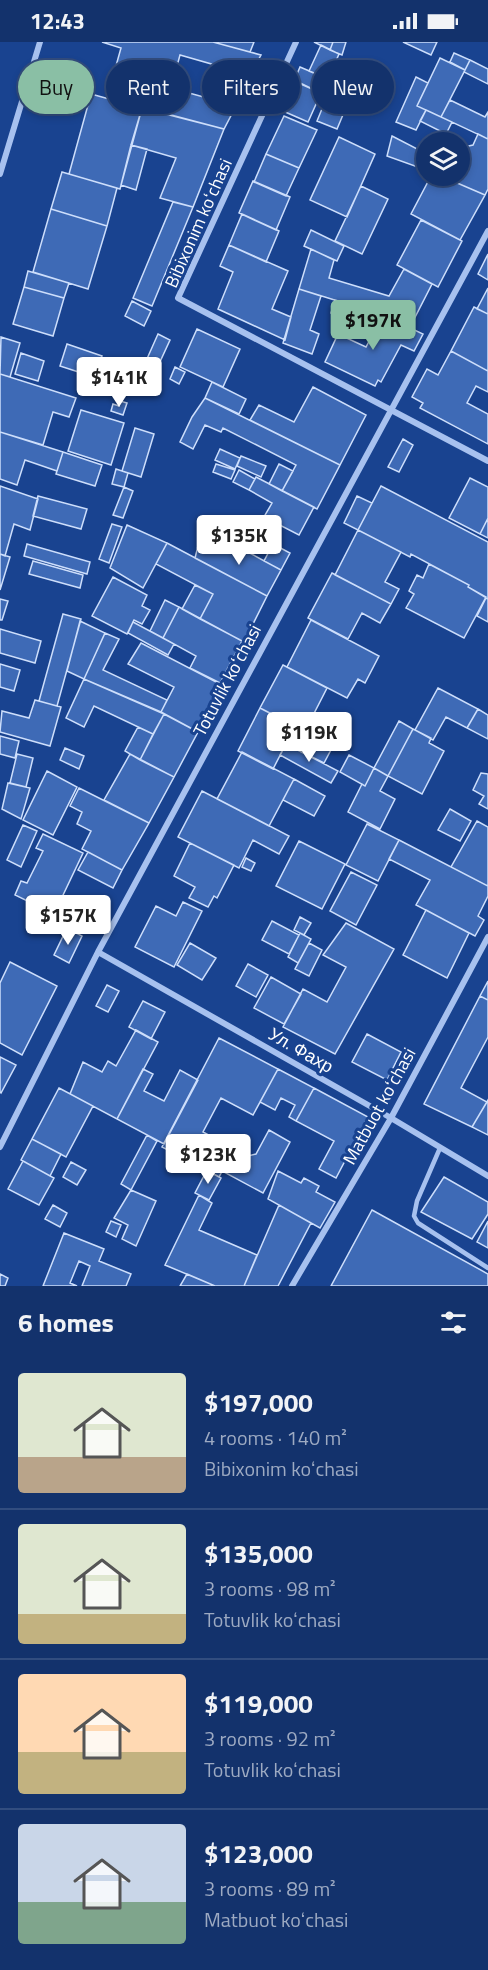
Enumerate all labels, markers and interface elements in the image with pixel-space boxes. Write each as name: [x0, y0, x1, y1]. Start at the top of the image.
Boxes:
text: 12:43: [30, 4, 85, 38]
chip: Buy: [18, 60, 94, 114]
chip: Rent: [106, 60, 190, 114]
chip: Filters: [202, 60, 300, 114]
chip: New: [312, 60, 394, 114]
map controls: [416, 132, 470, 186]
button: layers: [416, 132, 470, 186]
street label: Bibixonim koʻchasi: [157, 154, 239, 292]
pin: $197K: [331, 300, 415, 351]
text: $197K: [345, 304, 401, 335]
pin: $141K: [77, 357, 161, 408]
text: $141K: [91, 361, 147, 392]
pin: $135K: [197, 515, 281, 566]
text: $135K: [211, 519, 267, 550]
street label: Totuvlik koʻchasi: [186, 619, 268, 741]
pin: $119K: [267, 712, 351, 763]
text: $119K: [281, 716, 337, 747]
pin: $157K: [26, 895, 110, 946]
text: $157K: [40, 899, 96, 930]
street label: Ул. Фахр: [263, 1020, 339, 1080]
street label: Matbuot koʻchasi: [336, 1043, 422, 1169]
pin: $123K: [166, 1134, 250, 1185]
text: $123K: [180, 1138, 236, 1169]
text: 6 homes: [18, 1303, 114, 1342]
icon: filters: [437, 1306, 470, 1339]
text: $197,000: [204, 1383, 313, 1422]
icon: home: [66, 1397, 138, 1469]
text: 4 rooms · 140 m²: [204, 1422, 347, 1453]
text: Bibixonim koʻchasi: [204, 1453, 359, 1484]
text: $135,000: [204, 1534, 313, 1573]
icon: home: [66, 1548, 138, 1620]
text: 3 rooms · 98 m²: [204, 1573, 336, 1604]
text: Totuvlik koʻchasi: [204, 1604, 341, 1635]
text: $119,000: [204, 1684, 313, 1723]
icon: home: [66, 1698, 138, 1770]
text: 3 rooms · 92 m²: [204, 1723, 336, 1754]
text: Totuvlik koʻchasi: [204, 1754, 341, 1785]
text: $123,000: [204, 1834, 313, 1873]
icon: home: [66, 1848, 138, 1920]
text: 3 rooms · 89 m²: [204, 1873, 336, 1904]
text: Matbuot koʻchasi: [204, 1904, 348, 1935]

